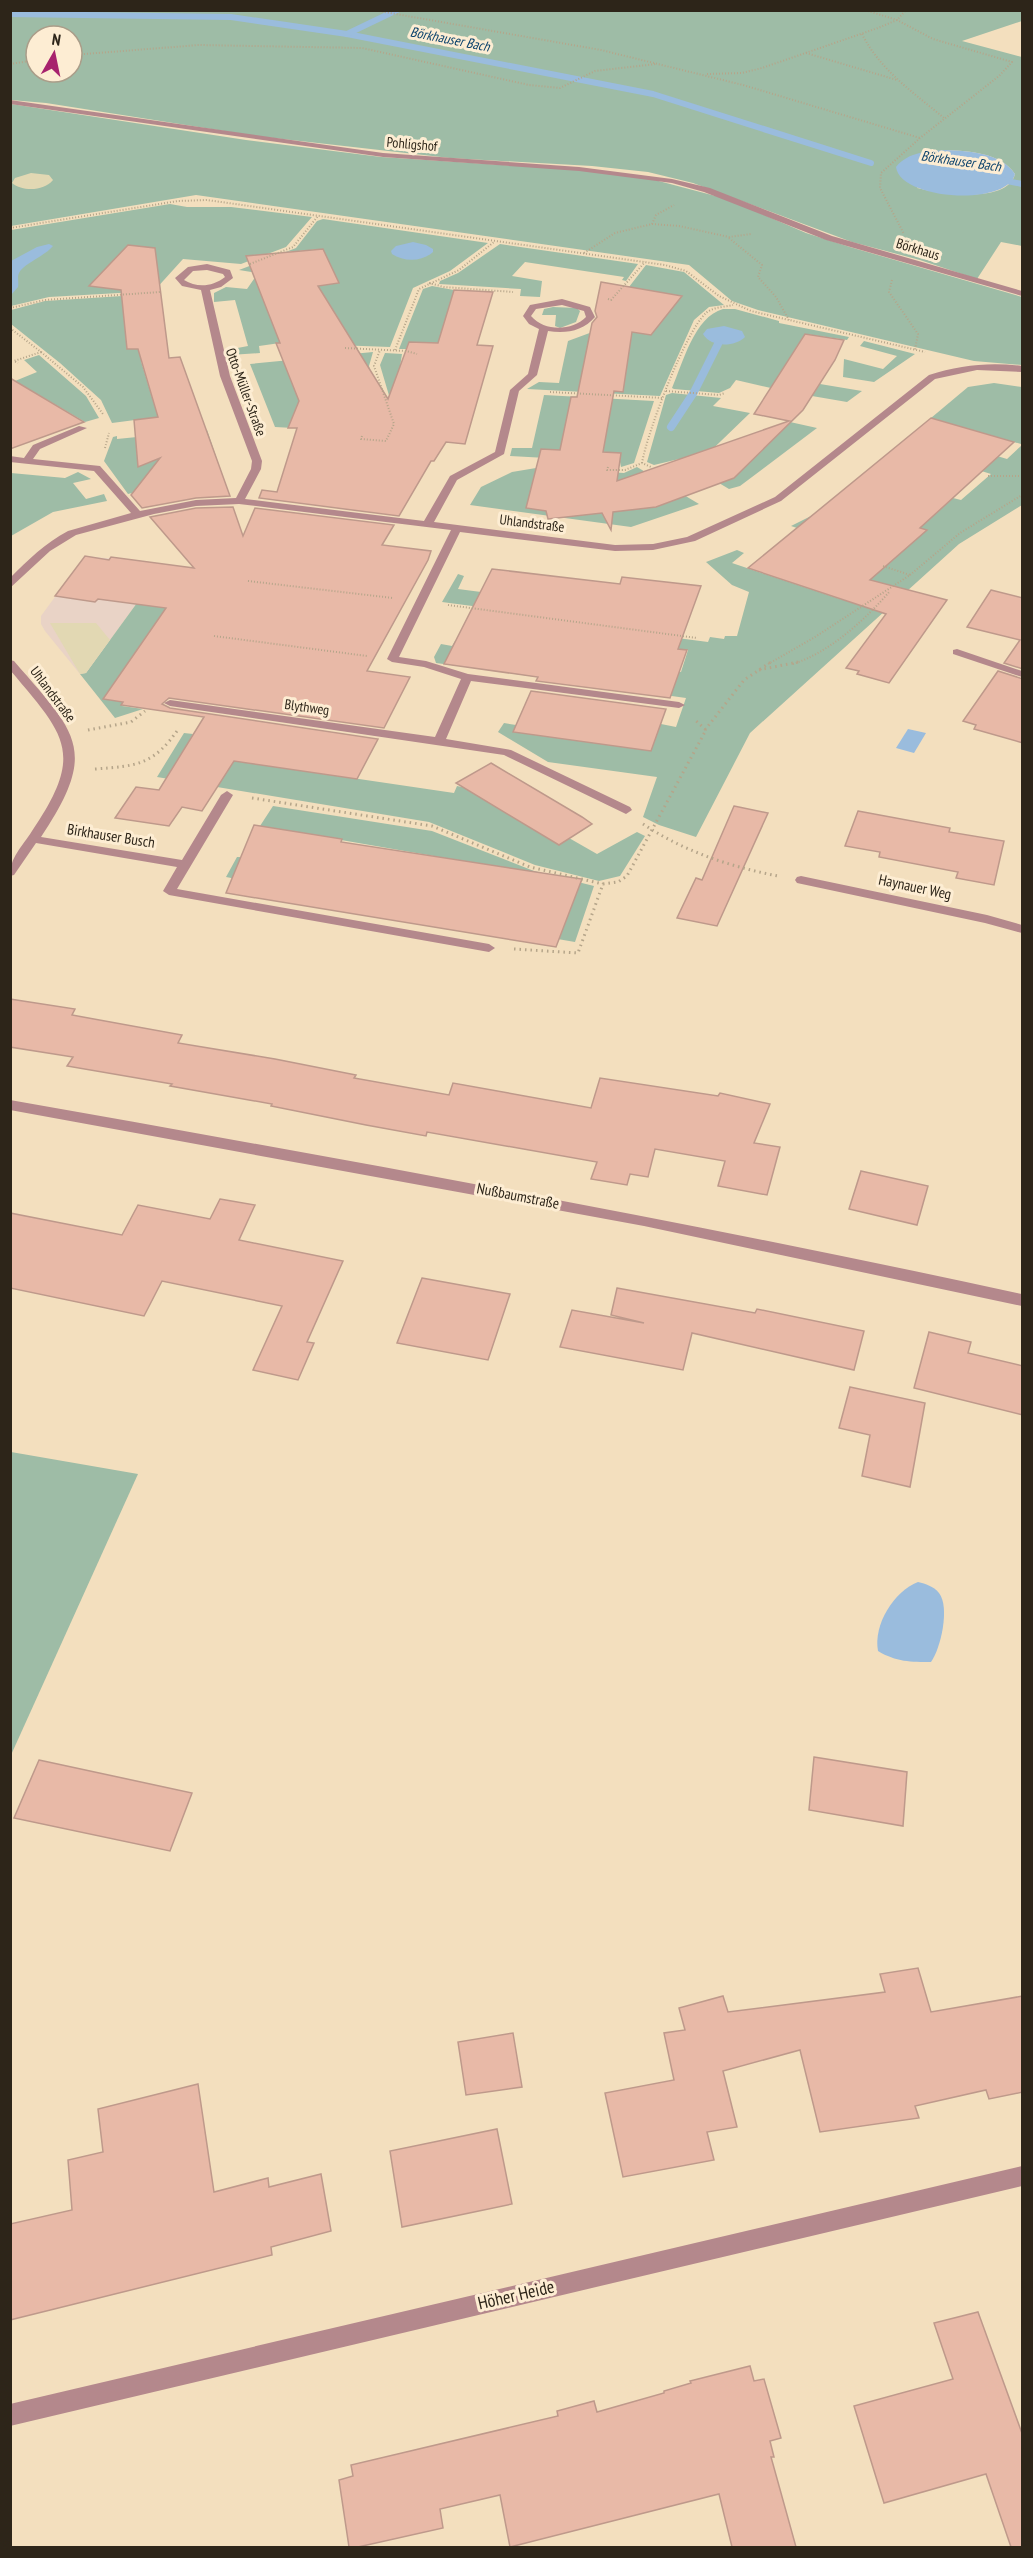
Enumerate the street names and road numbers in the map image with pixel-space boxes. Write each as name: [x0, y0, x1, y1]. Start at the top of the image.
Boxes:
street label: Pohligshof: [386, 133, 439, 155]
street label: Börkhaus: [894, 234, 942, 264]
street label: Otto-Müller-Straße: [222, 345, 270, 439]
street label: Uhlandstraße: [499, 510, 566, 536]
street label: Uhlandstraße: [26, 663, 80, 726]
street label: Blythweg: [283, 695, 331, 719]
street label: Birkhauser Busch: [66, 819, 156, 852]
street label: Haynauer Weg: [877, 870, 953, 904]
street label: Nußbaumstraße: [475, 1178, 561, 1213]
street label: Höher Heide: [475, 2275, 556, 2314]

